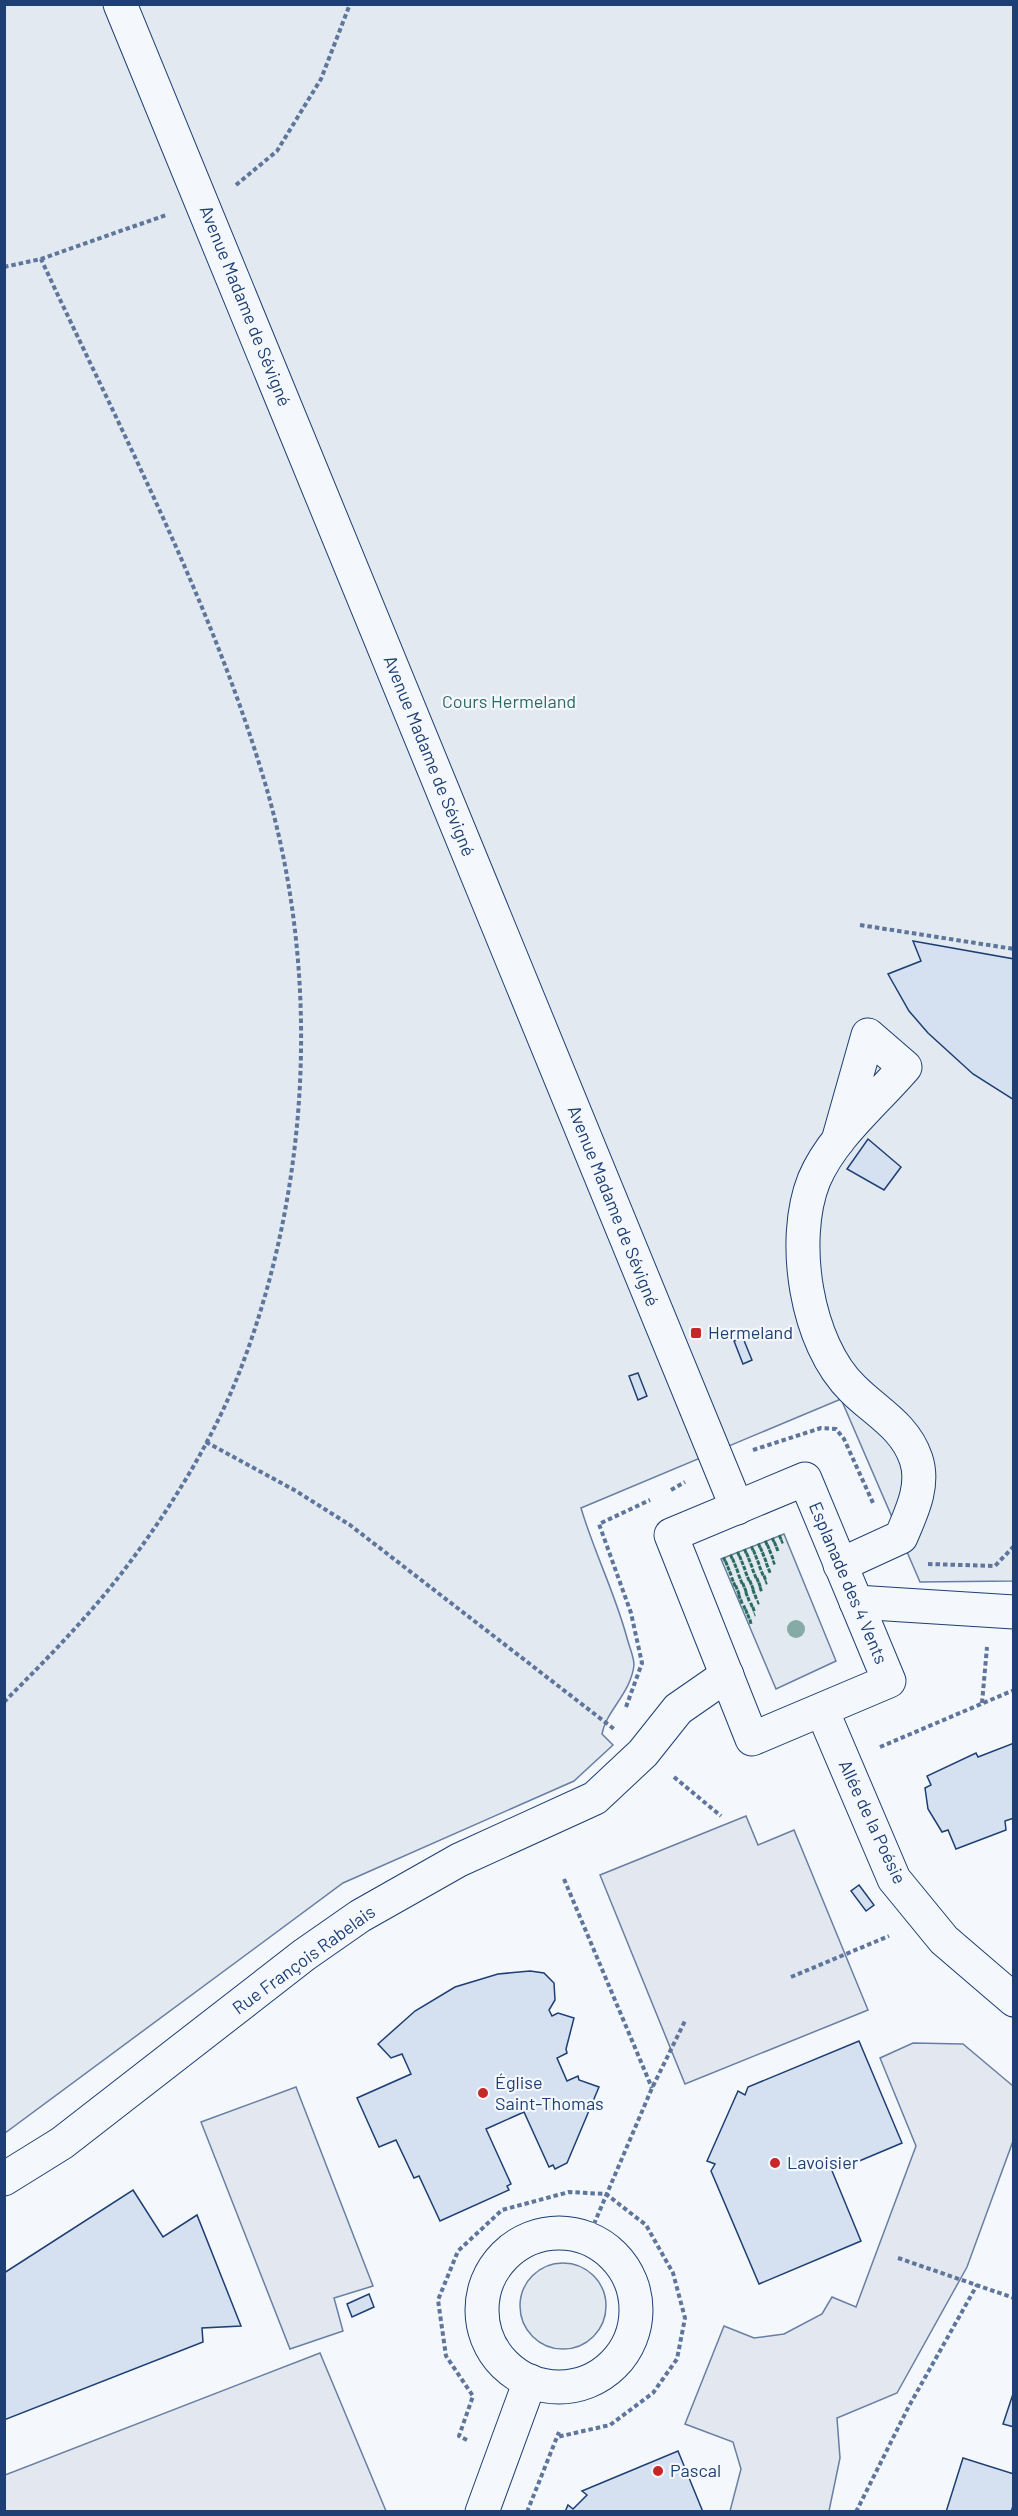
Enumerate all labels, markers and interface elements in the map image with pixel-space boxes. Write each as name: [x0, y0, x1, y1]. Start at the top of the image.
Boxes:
street label: Avenue Madame de Sévigné: [196, 202, 296, 409]
street label: Avenue Madame de Sévigné: [380, 652, 480, 859]
park label: Cours Hermeland: [442, 690, 576, 712]
street label: Avenue Madame de Sévigné: [564, 1102, 664, 1309]
place label: Hermeland: [708, 1321, 793, 1343]
marker: Hermeland: [689, 1326, 703, 1340]
street label: Esplanade des 4 Vents: [805, 1498, 893, 1667]
street label: Allée de la Poésie: [835, 1756, 911, 1887]
street label: Rue François Rabelais: [228, 1900, 379, 2018]
place label: Église Saint-Thomas: [495, 2071, 604, 2114]
marker: Église Saint-Thomas: [476, 2086, 490, 2100]
place label: Lavoisier: [787, 2151, 859, 2173]
marker: Lavoisier: [768, 2156, 782, 2170]
place label: Pascal: [670, 2459, 721, 2481]
marker: Pascal: [651, 2464, 665, 2478]

